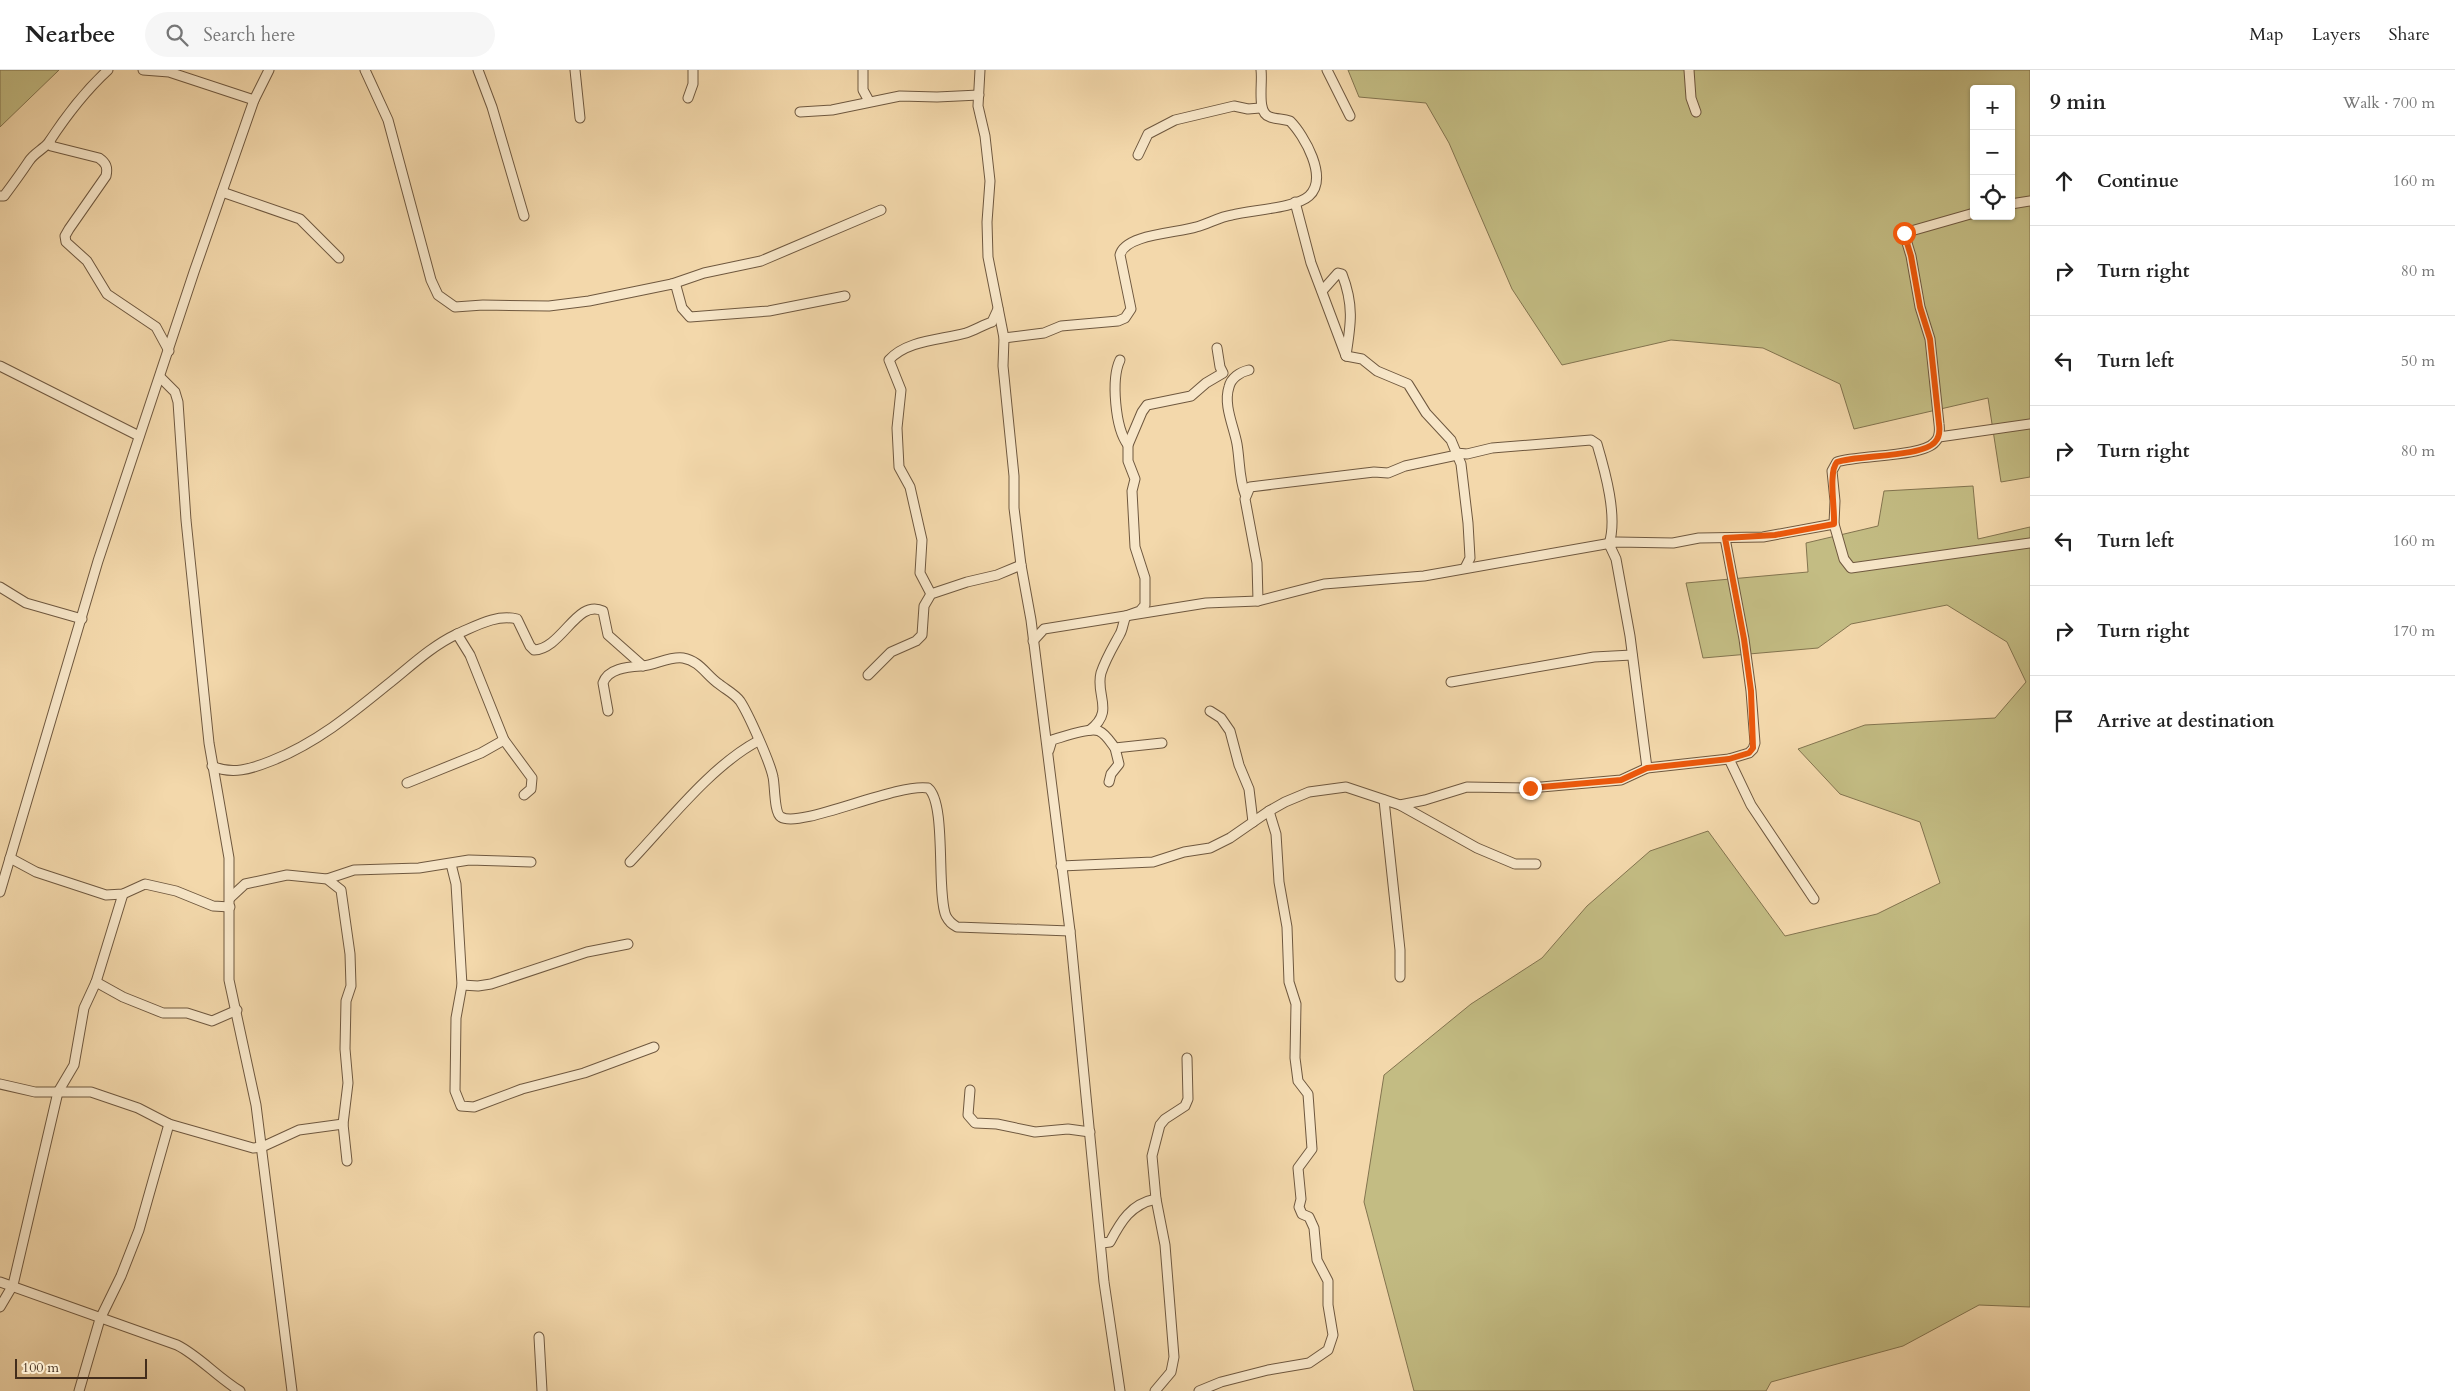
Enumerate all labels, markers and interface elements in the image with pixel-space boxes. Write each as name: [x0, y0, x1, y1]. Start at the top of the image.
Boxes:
search box: [145, 12, 495, 57]
text: Nearbee: [25, 18, 115, 51]
icon: search: [163, 21, 191, 49]
text: Search here: [203, 22, 295, 48]
text: Map: [2249, 22, 2284, 47]
text: Layers: [2312, 22, 2361, 47]
text: Share: [2389, 22, 2430, 47]
map controls: [1970, 85, 2015, 220]
button: +: [1970, 85, 2015, 130]
text: 9 min: [2050, 88, 2106, 117]
text: Walk · 700 m: [2343, 92, 2435, 114]
button: −: [1970, 130, 2015, 175]
icon: ahead: [2050, 167, 2078, 195]
text: Continue: [2097, 168, 2179, 194]
text: 160 m: [2393, 170, 2435, 192]
button: locate: [1970, 175, 2015, 220]
route start: [1893, 222, 1916, 245]
icon: right: [2050, 257, 2078, 285]
text: Turn right: [2097, 258, 2189, 284]
text: 80 m: [2401, 260, 2435, 282]
icon: left: [2050, 347, 2078, 375]
text: Turn left: [2097, 348, 2174, 374]
text: 50 m: [2401, 350, 2435, 372]
icon: right: [2050, 437, 2078, 465]
text: Turn right: [2097, 438, 2189, 464]
text: 80 m: [2401, 440, 2435, 462]
icon: left: [2050, 527, 2078, 555]
text: Turn left: [2097, 528, 2174, 554]
text: 160 m: [2393, 530, 2435, 552]
icon: right: [2050, 617, 2078, 645]
text: Turn right: [2097, 618, 2189, 644]
text: 170 m: [2393, 620, 2435, 642]
icon: arrive: [2050, 707, 2078, 735]
text: Arrive at destination: [2097, 708, 2274, 734]
route end: [1519, 777, 1542, 800]
scale bar: [15, 1356, 148, 1379]
text: 100 m: [22, 1358, 59, 1377]

